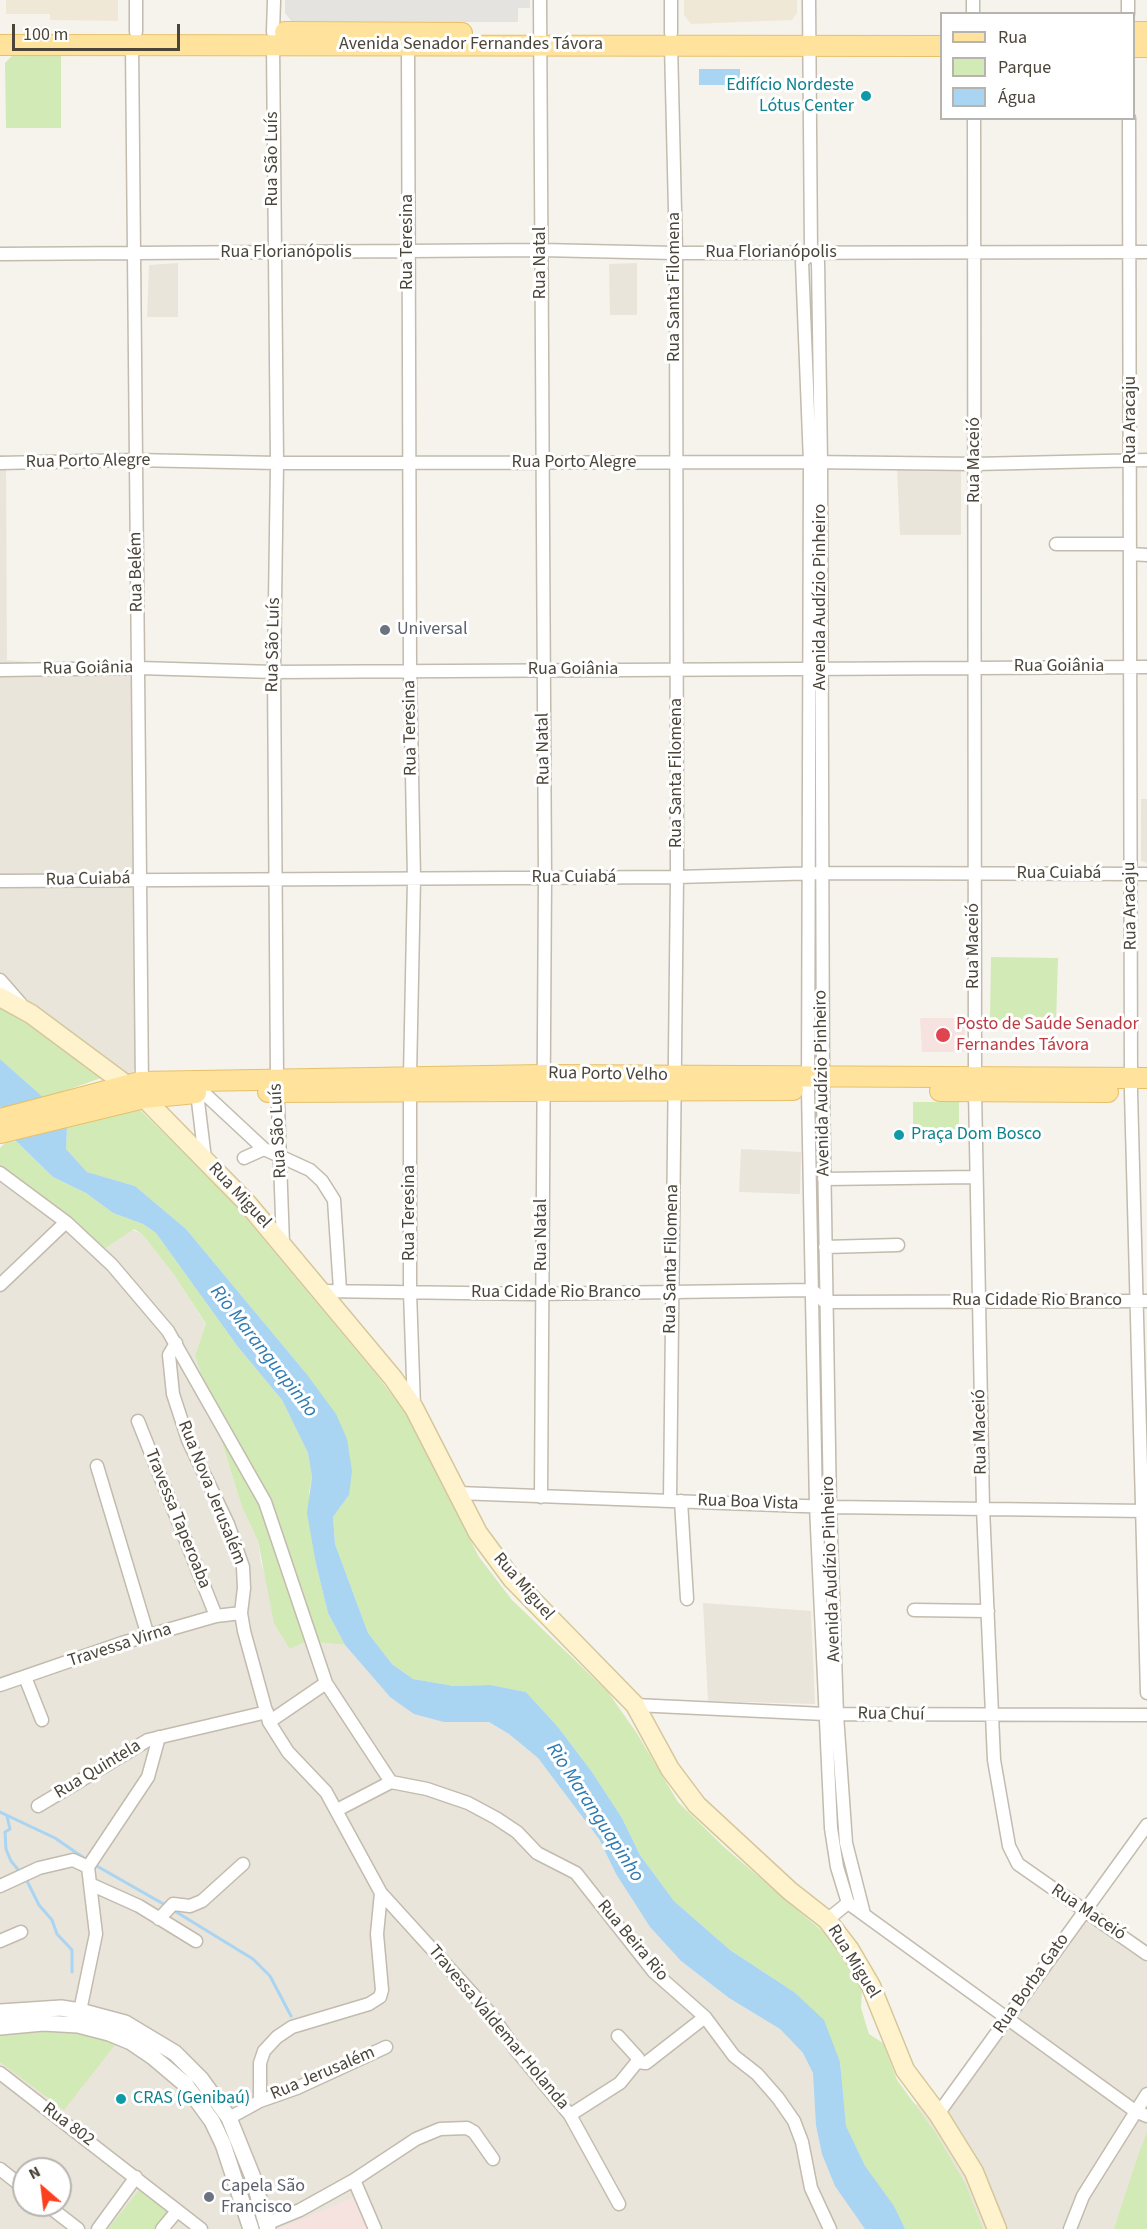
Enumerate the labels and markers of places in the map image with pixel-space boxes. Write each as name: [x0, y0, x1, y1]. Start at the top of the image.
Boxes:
place label: Edifício Nordeste Lótus Center: [726, 75, 854, 118]
marker: Edifício Nordeste Lótus Center: [859, 89, 873, 103]
place label: Universal: [397, 619, 468, 641]
marker: Universal: [378, 623, 392, 637]
place label: Posto de Saúde Senador Fernandes Távora: [956, 1014, 1139, 1056]
marker: Posto de Saúde Senador Fernandes Távora: [934, 1026, 952, 1044]
place label: Praça Dom Bosco: [911, 1124, 1042, 1146]
marker: Praça Dom Bosco: [892, 1128, 906, 1142]
place label: CRAS (Genibaú): [133, 2088, 250, 2110]
marker: CRAS (Genibaú): [114, 2092, 128, 2106]
place label: Capela São Francisco: [221, 2176, 305, 2218]
marker: Capela São Francisco: [202, 2190, 216, 2204]

